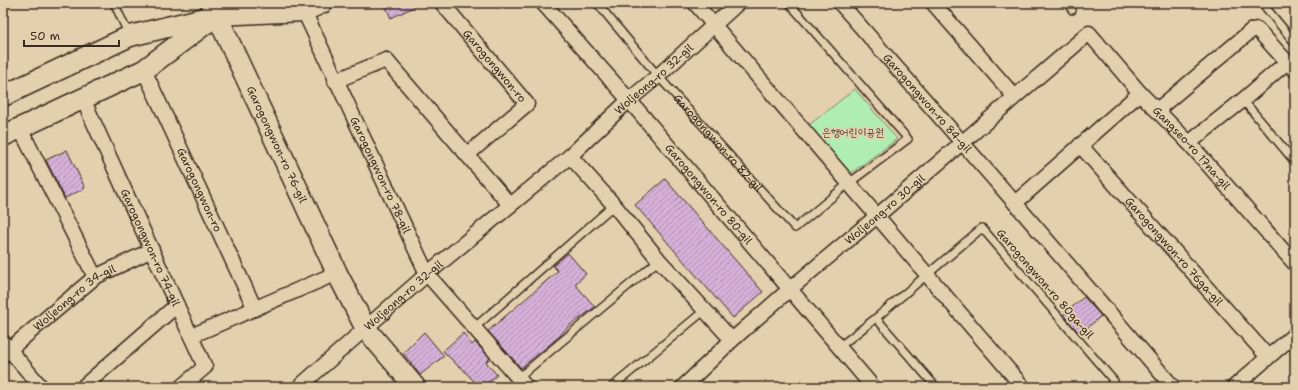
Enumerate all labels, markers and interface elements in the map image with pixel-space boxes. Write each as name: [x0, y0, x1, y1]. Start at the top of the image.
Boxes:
scale bar: [24, 22, 119, 48]
street label: Garogongwon-ro: [460, 26, 530, 106]
text: 50 m: [30, 28, 60, 44]
street label: Woljeong-ro 32-gil: [611, 40, 697, 117]
street label: Garogongwon-ro 84-gil: [880, 50, 976, 157]
street label: Garogongwon-ro 76-gil: [243, 83, 311, 206]
street label: Garogongwon-ro 82-gil: [670, 91, 767, 195]
street label: Gangseo-ro 17na-gil: [1150, 103, 1234, 193]
street label: Garogongwon-ro 78-gil: [347, 114, 415, 236]
park label: 은행어린이공원: [822, 125, 884, 140]
street label: Garogongwon-ro 80-gil: [662, 140, 756, 248]
street label: Garogongwon-ro: [174, 145, 226, 235]
street label: Woljeong-ro 30-gil: [841, 170, 928, 248]
street label: Garogongwon-ro 74-gil: [117, 186, 184, 309]
street label: Garogongwon-ro 76ga-gil: [1122, 194, 1227, 309]
street label: Garogongwon-ro 80ga-gil: [993, 226, 1097, 343]
street label: Woljeong-ro 32-gil: [361, 256, 446, 334]
street label: Woljeong-ro 34-gil: [30, 261, 119, 334]

